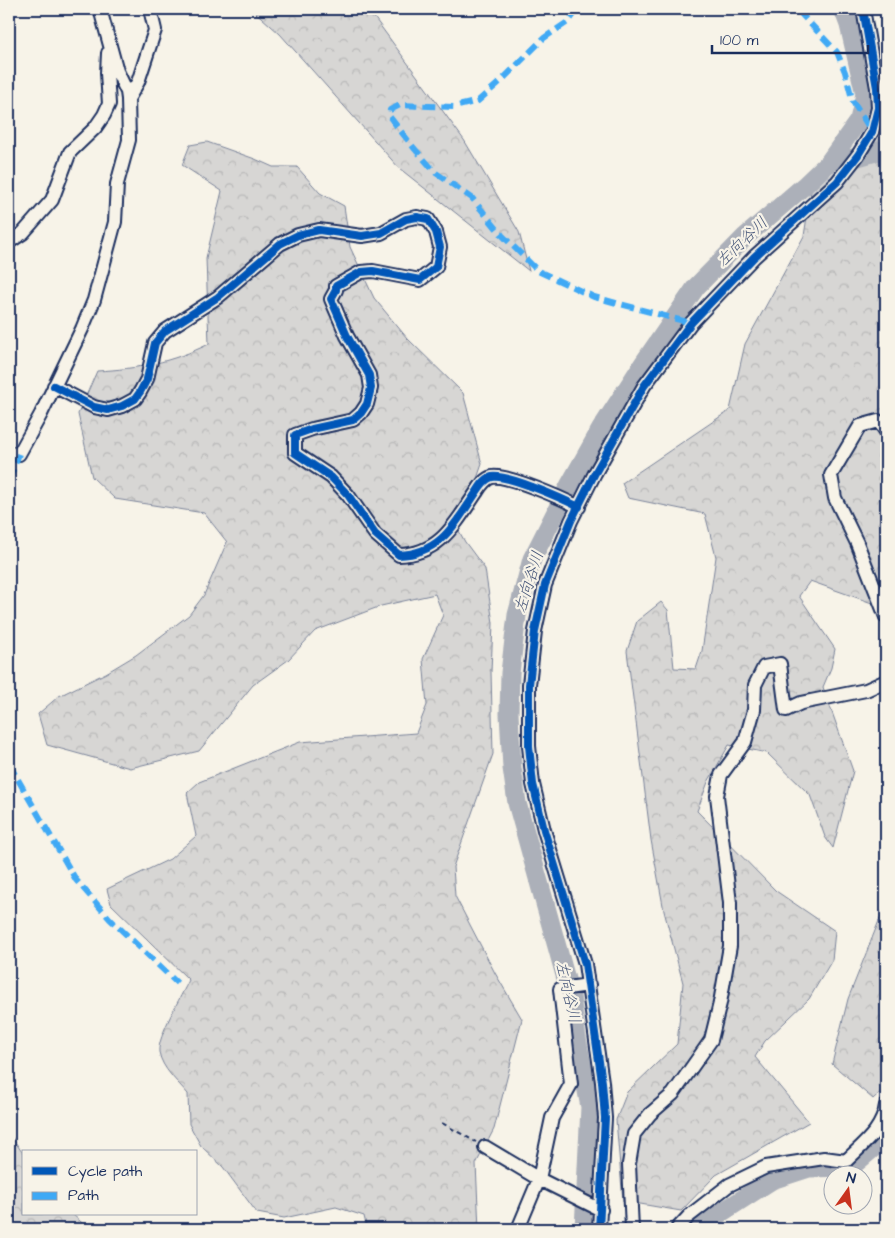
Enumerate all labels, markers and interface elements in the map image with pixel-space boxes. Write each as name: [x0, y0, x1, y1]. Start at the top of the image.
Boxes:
scale bar: [712, 22, 869, 54]
text: 100 m: [720, 30, 759, 51]
water label: 左向谷川: [711, 212, 773, 272]
water label: 左向谷川: [509, 548, 549, 616]
water label: 左向谷川: [550, 958, 586, 1026]
legend: [22, 1150, 198, 1216]
text: Cycle path: [68, 1161, 143, 1183]
north arrow: [822, 1166, 872, 1216]
text: N: [844, 1168, 858, 1189]
text: Path: [68, 1185, 99, 1206]

